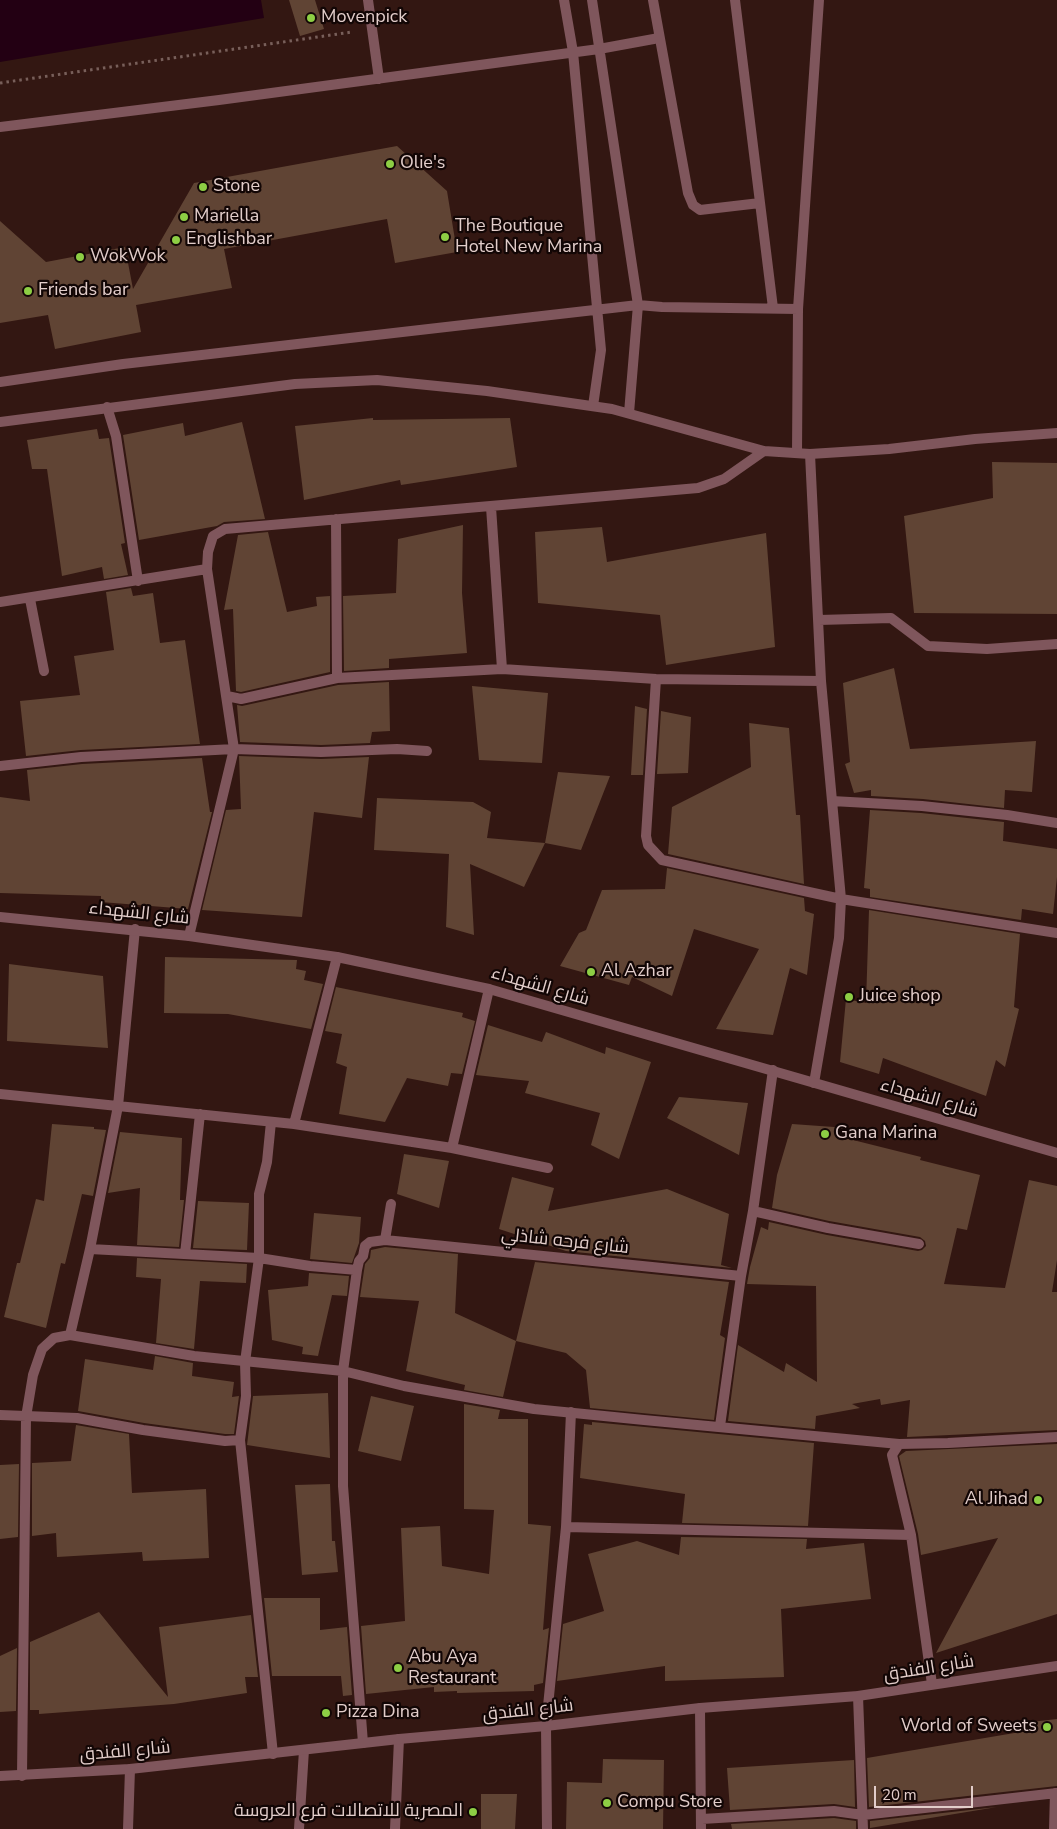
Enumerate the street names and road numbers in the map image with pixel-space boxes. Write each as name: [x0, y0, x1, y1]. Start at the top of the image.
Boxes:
street label: شارع الشهداء: [88, 898, 190, 930]
street label: شارع الشهداء: [489, 963, 591, 1011]
street label: شارع الشهداء: [878, 1075, 980, 1123]
street label: شارع فرحه شاذلي: [500, 1225, 630, 1259]
street label: شارع الفندق: [882, 1651, 976, 1687]
street label: شارع الفندق: [482, 1695, 574, 1727]
street label: شارع الفندق: [79, 1737, 171, 1767]

